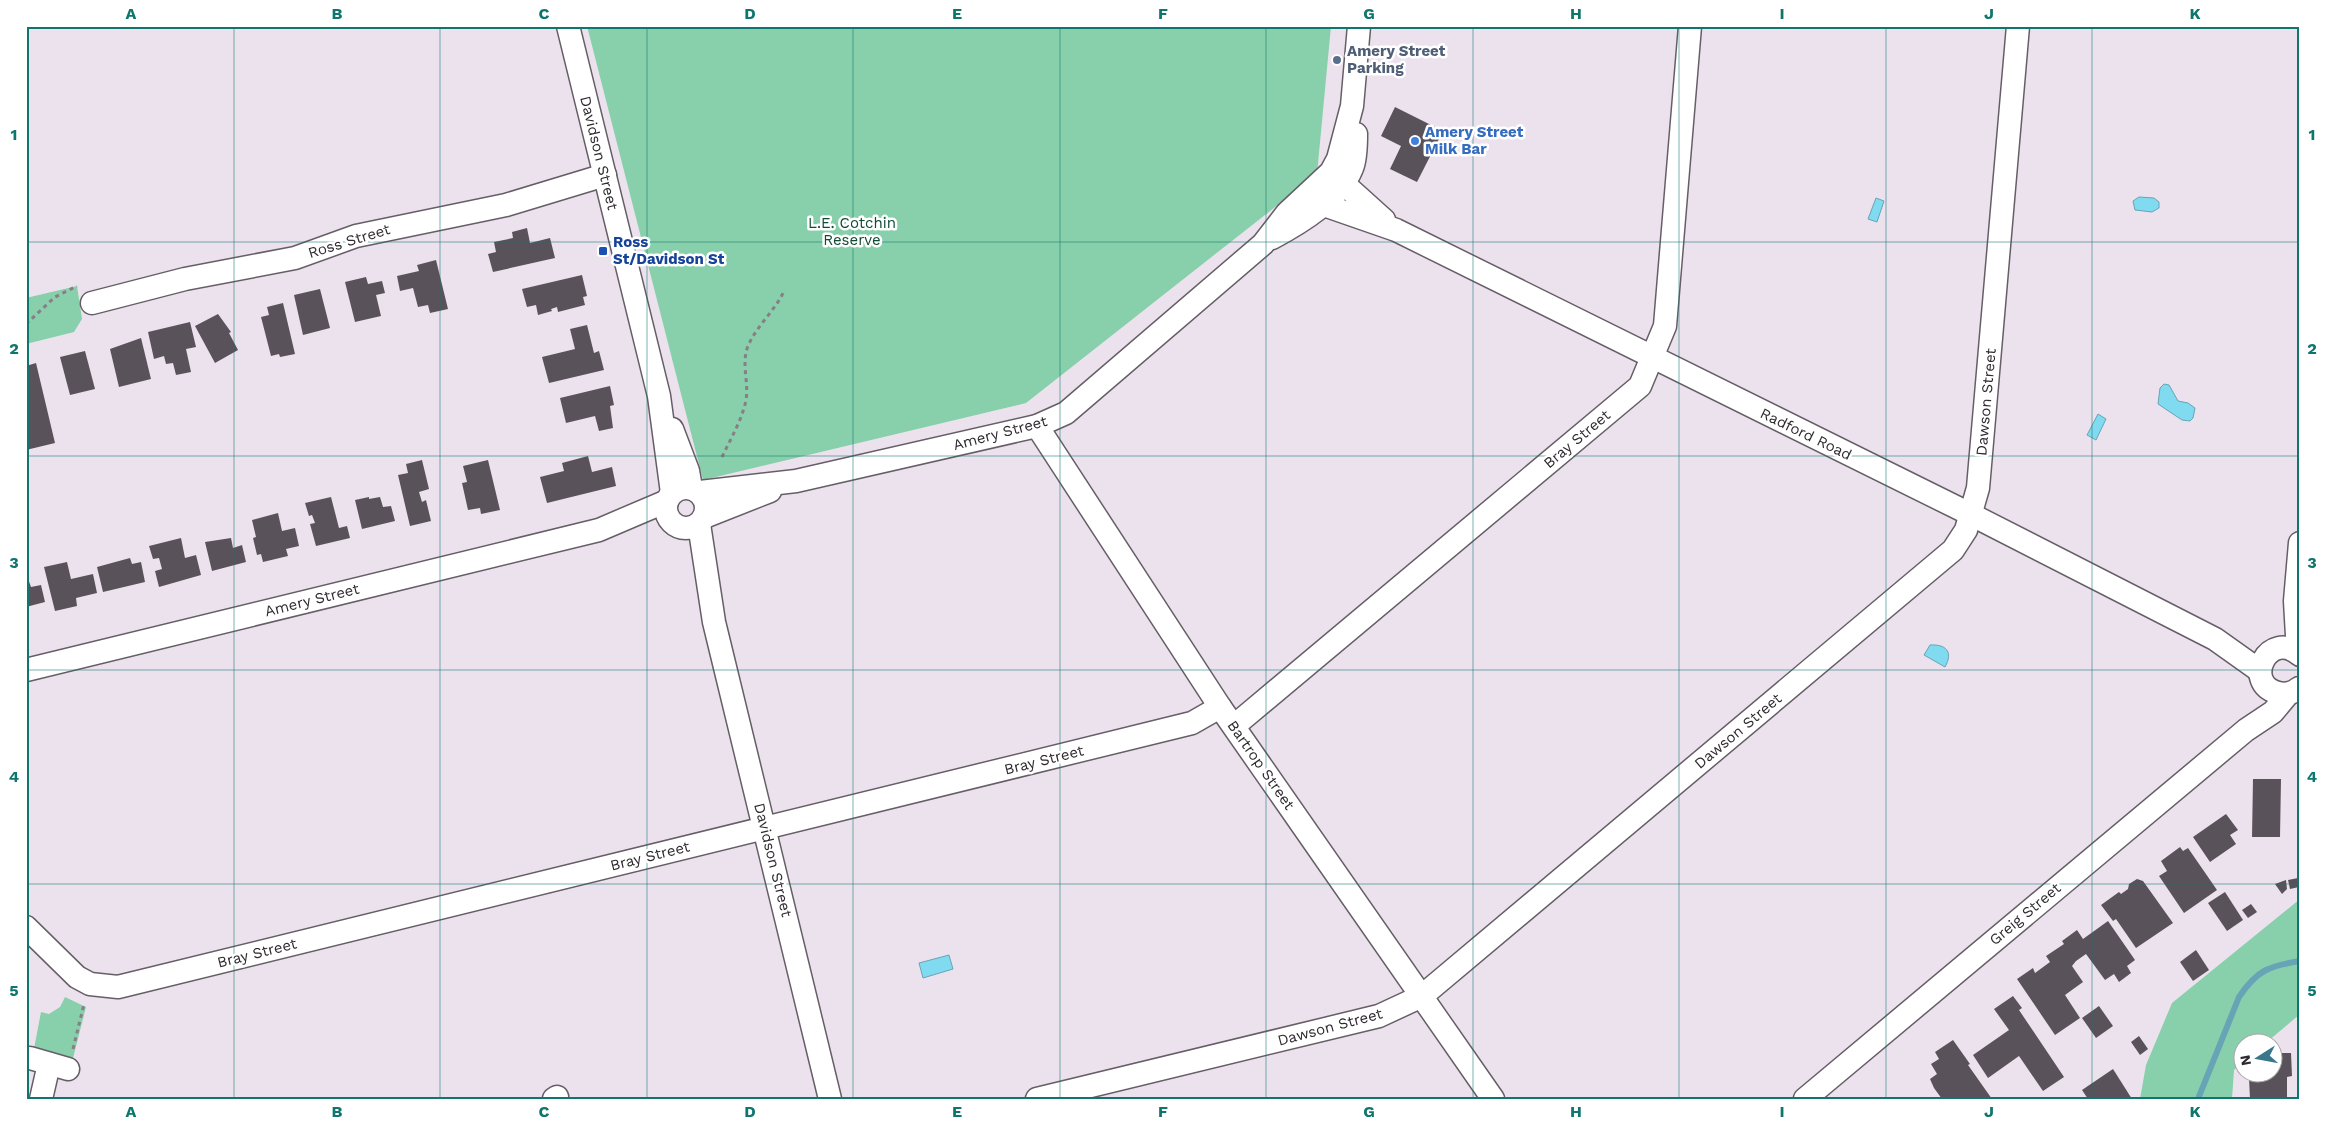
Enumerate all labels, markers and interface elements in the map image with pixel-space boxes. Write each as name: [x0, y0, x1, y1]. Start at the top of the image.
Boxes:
text: A: [126, 4, 137, 23]
text: B: [332, 4, 343, 23]
text: C: [539, 4, 550, 23]
text: D: [744, 4, 756, 23]
text: E: [952, 4, 962, 23]
text: F: [1158, 4, 1168, 23]
text: G: [1363, 4, 1375, 23]
text: H: [1570, 4, 1582, 23]
text: I: [1779, 4, 1785, 23]
text: J: [1984, 4, 1994, 23]
text: K: [2189, 4, 2201, 23]
place label: Amery Street Parking: [1347, 42, 1446, 77]
marker: Amery Street Parking: [1331, 54, 1343, 66]
street label: Davidson Street: [576, 94, 622, 212]
place label: Amery Street Milk Bar: [1425, 123, 1524, 158]
text: 1: [11, 125, 17, 144]
text: 1: [2309, 125, 2315, 144]
marker: Amery Street Milk Bar: [1409, 135, 1421, 147]
park label: L.E. Cotchin Reserve: [808, 214, 896, 249]
street label: Ross Street: [306, 220, 393, 262]
place label: Ross St/Davidson St: [613, 233, 725, 268]
marker: Ross St/Davidson St: [597, 245, 609, 257]
text: 2: [9, 339, 19, 358]
text: 2: [2307, 339, 2317, 358]
street label: Dawson Street: [1972, 347, 2000, 457]
street label: Radford Road: [1757, 404, 1855, 464]
street label: Bray Street: [1540, 405, 1615, 472]
street label: Amery Street: [951, 412, 1050, 454]
text: 3: [9, 553, 19, 572]
text: 3: [2307, 553, 2317, 572]
street label: Amery Street: [263, 579, 362, 620]
street label: Dawson Street: [1691, 689, 1786, 773]
street label: Bartrop Street: [1224, 717, 1299, 814]
street label: Bray Street: [1002, 741, 1086, 779]
text: 4: [9, 767, 19, 786]
text: 4: [2307, 767, 2317, 786]
street label: Davidson Street: [750, 801, 796, 919]
street label: Bray Street: [608, 837, 692, 875]
street label: Greig Street: [1986, 878, 2065, 949]
street label: Bray Street: [215, 934, 299, 972]
text: 5: [9, 981, 19, 1000]
text: 5: [2307, 981, 2317, 1000]
street label: Dawson Street: [1276, 1004, 1385, 1050]
north arrow: [2234, 1032, 2284, 1082]
text: N: [2236, 1054, 2254, 1067]
text: A: [126, 1102, 137, 1121]
text: B: [332, 1102, 343, 1121]
text: C: [539, 1102, 550, 1121]
text: D: [744, 1102, 756, 1121]
text: E: [952, 1102, 962, 1121]
text: F: [1158, 1102, 1168, 1121]
text: G: [1363, 1102, 1375, 1121]
text: H: [1570, 1102, 1582, 1121]
text: I: [1779, 1102, 1785, 1121]
text: J: [1984, 1102, 1994, 1121]
text: K: [2189, 1102, 2201, 1121]

